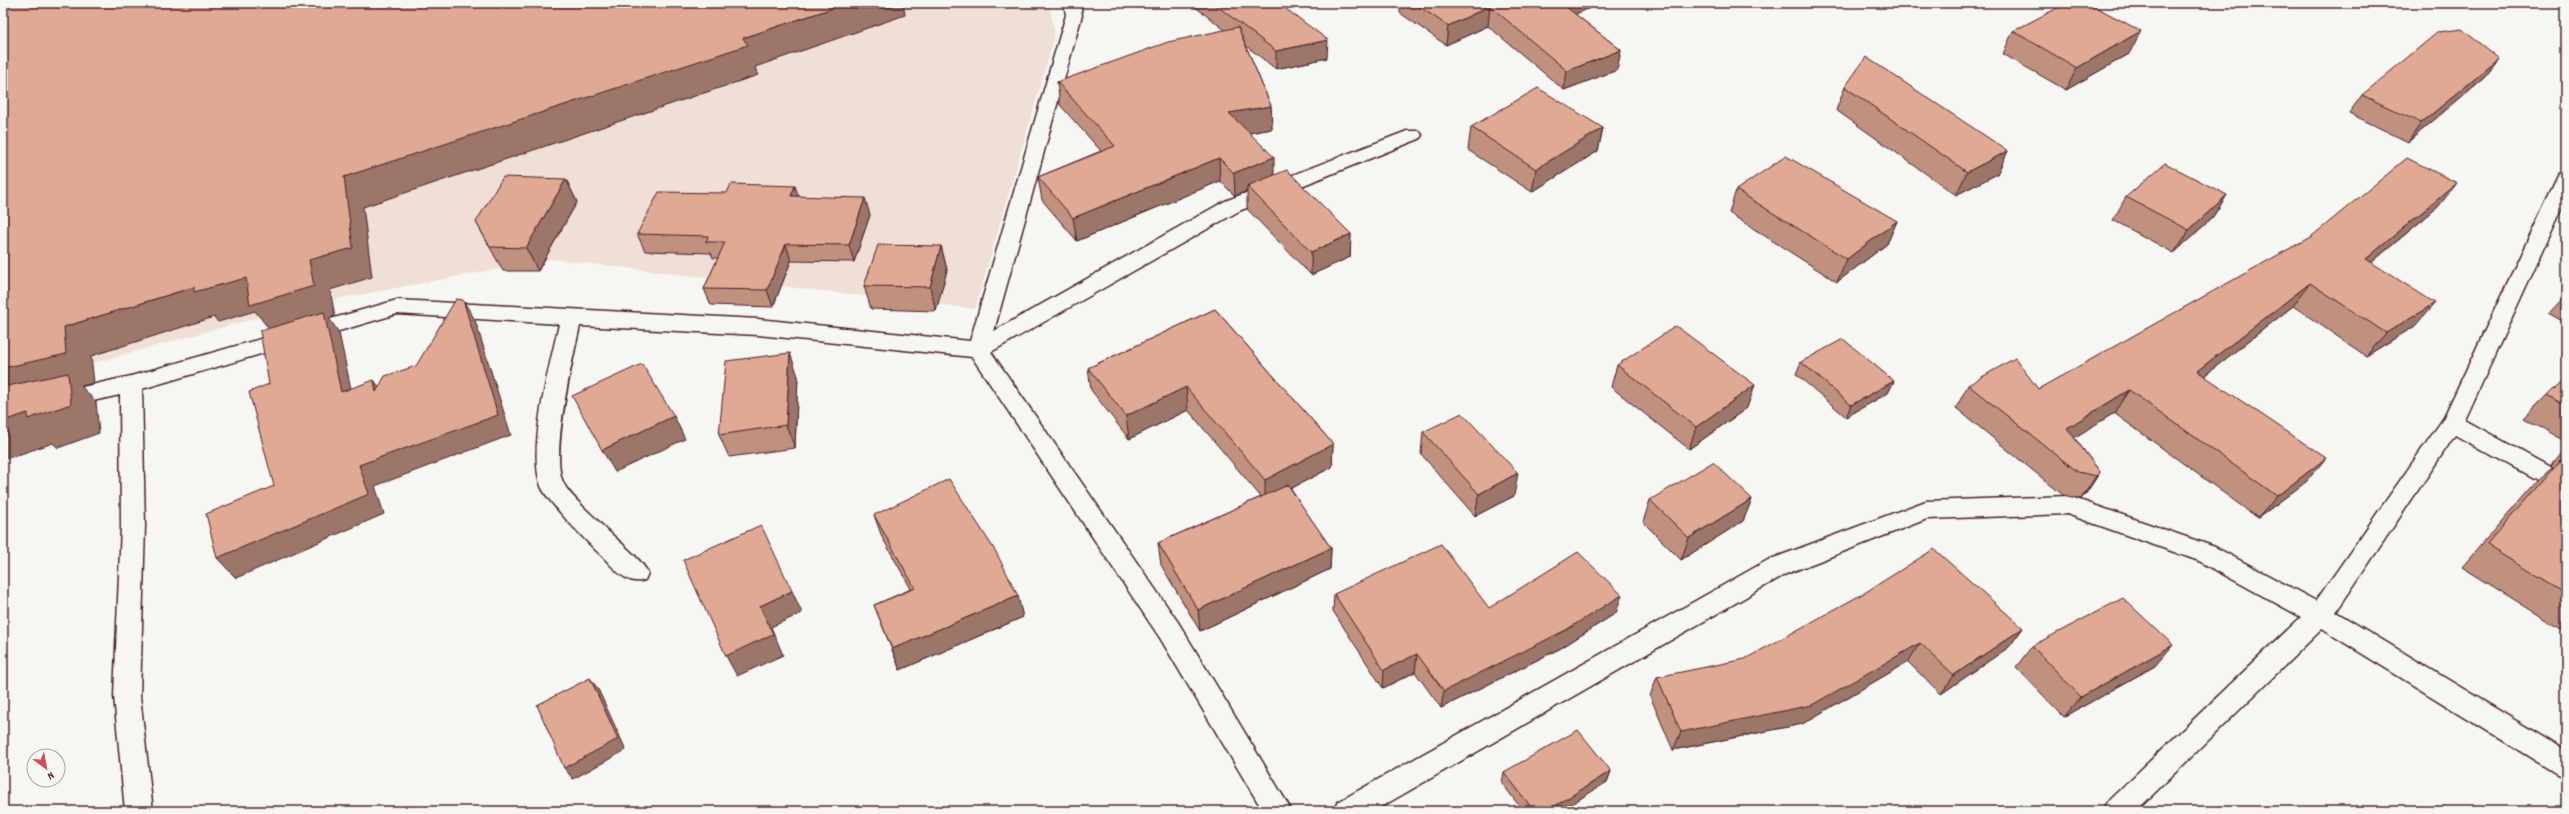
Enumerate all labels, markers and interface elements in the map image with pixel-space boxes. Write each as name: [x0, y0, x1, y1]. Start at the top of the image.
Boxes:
north arrow: [26, 748, 66, 788]
text: N: [43, 767, 57, 783]

